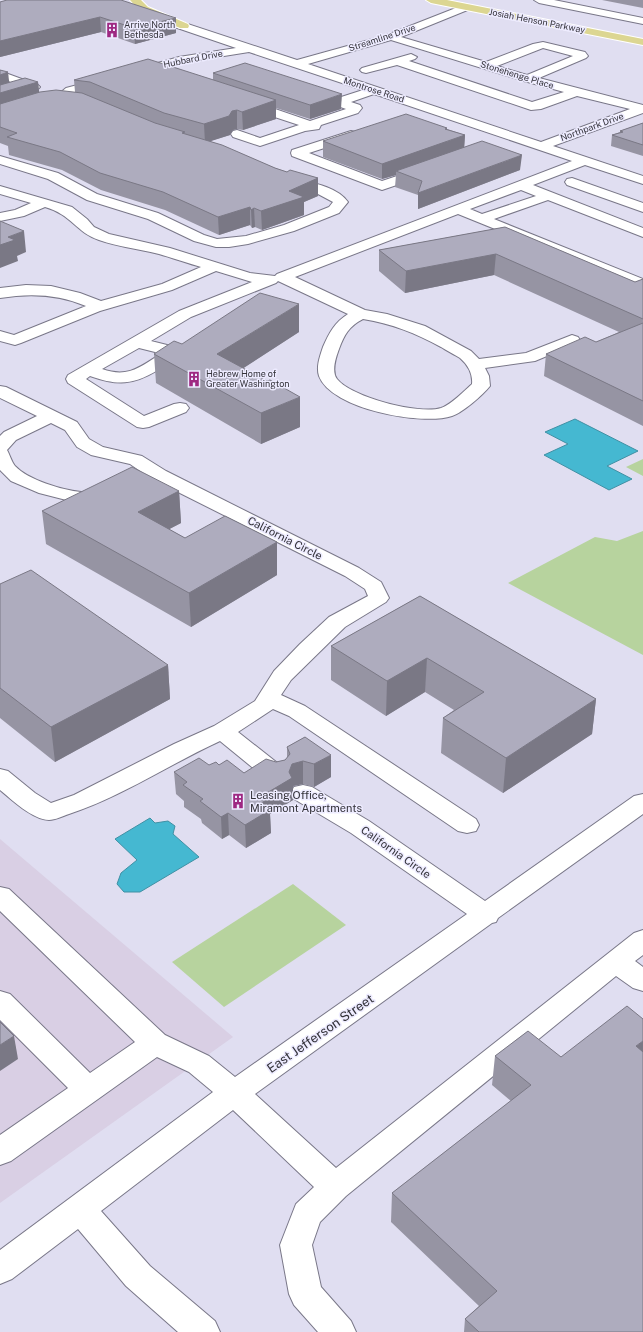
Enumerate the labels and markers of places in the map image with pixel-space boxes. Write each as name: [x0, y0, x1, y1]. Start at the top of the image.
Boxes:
place label: Arrive North Bethesda: [124, 19, 175, 40]
building icon: Arrive North Bethesda: [103, 21, 121, 39]
place label: Hebrew Home of Greater Washington: [206, 368, 289, 389]
building icon: Hebrew Home of Greater Washington: [185, 370, 203, 388]
place label: Leasing Office, Miramont Apartments: [250, 789, 362, 814]
building icon: Leasing Office, Miramont Apartments: [229, 792, 247, 810]

